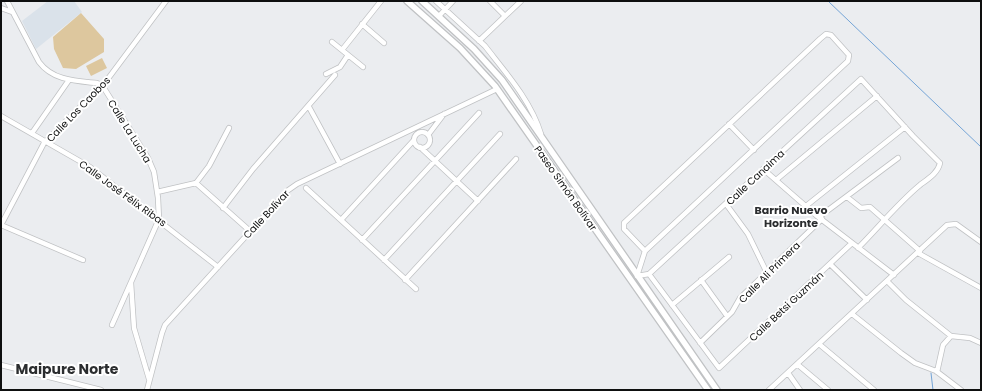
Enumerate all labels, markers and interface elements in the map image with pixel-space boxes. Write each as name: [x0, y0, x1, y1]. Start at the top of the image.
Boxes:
street label: Calle Los Caobos: [43, 73, 114, 146]
street label: Calle La Lucha: [104, 97, 155, 166]
street label: Paseo Simón Bolívar: [531, 143, 601, 234]
street label: Calle Canaima: [723, 146, 788, 209]
street label: Calle José Félix Ribas: [76, 156, 170, 230]
street label: Calle Bolívar: [240, 186, 293, 242]
district label: Barrio Nuevo Horizonte: [754, 202, 828, 231]
street label: Calle Ali Primera: [735, 238, 803, 306]
street label: Calle Betsi Guzmán: [746, 268, 827, 345]
district label: Maipure Norte: [16, 359, 119, 379]

